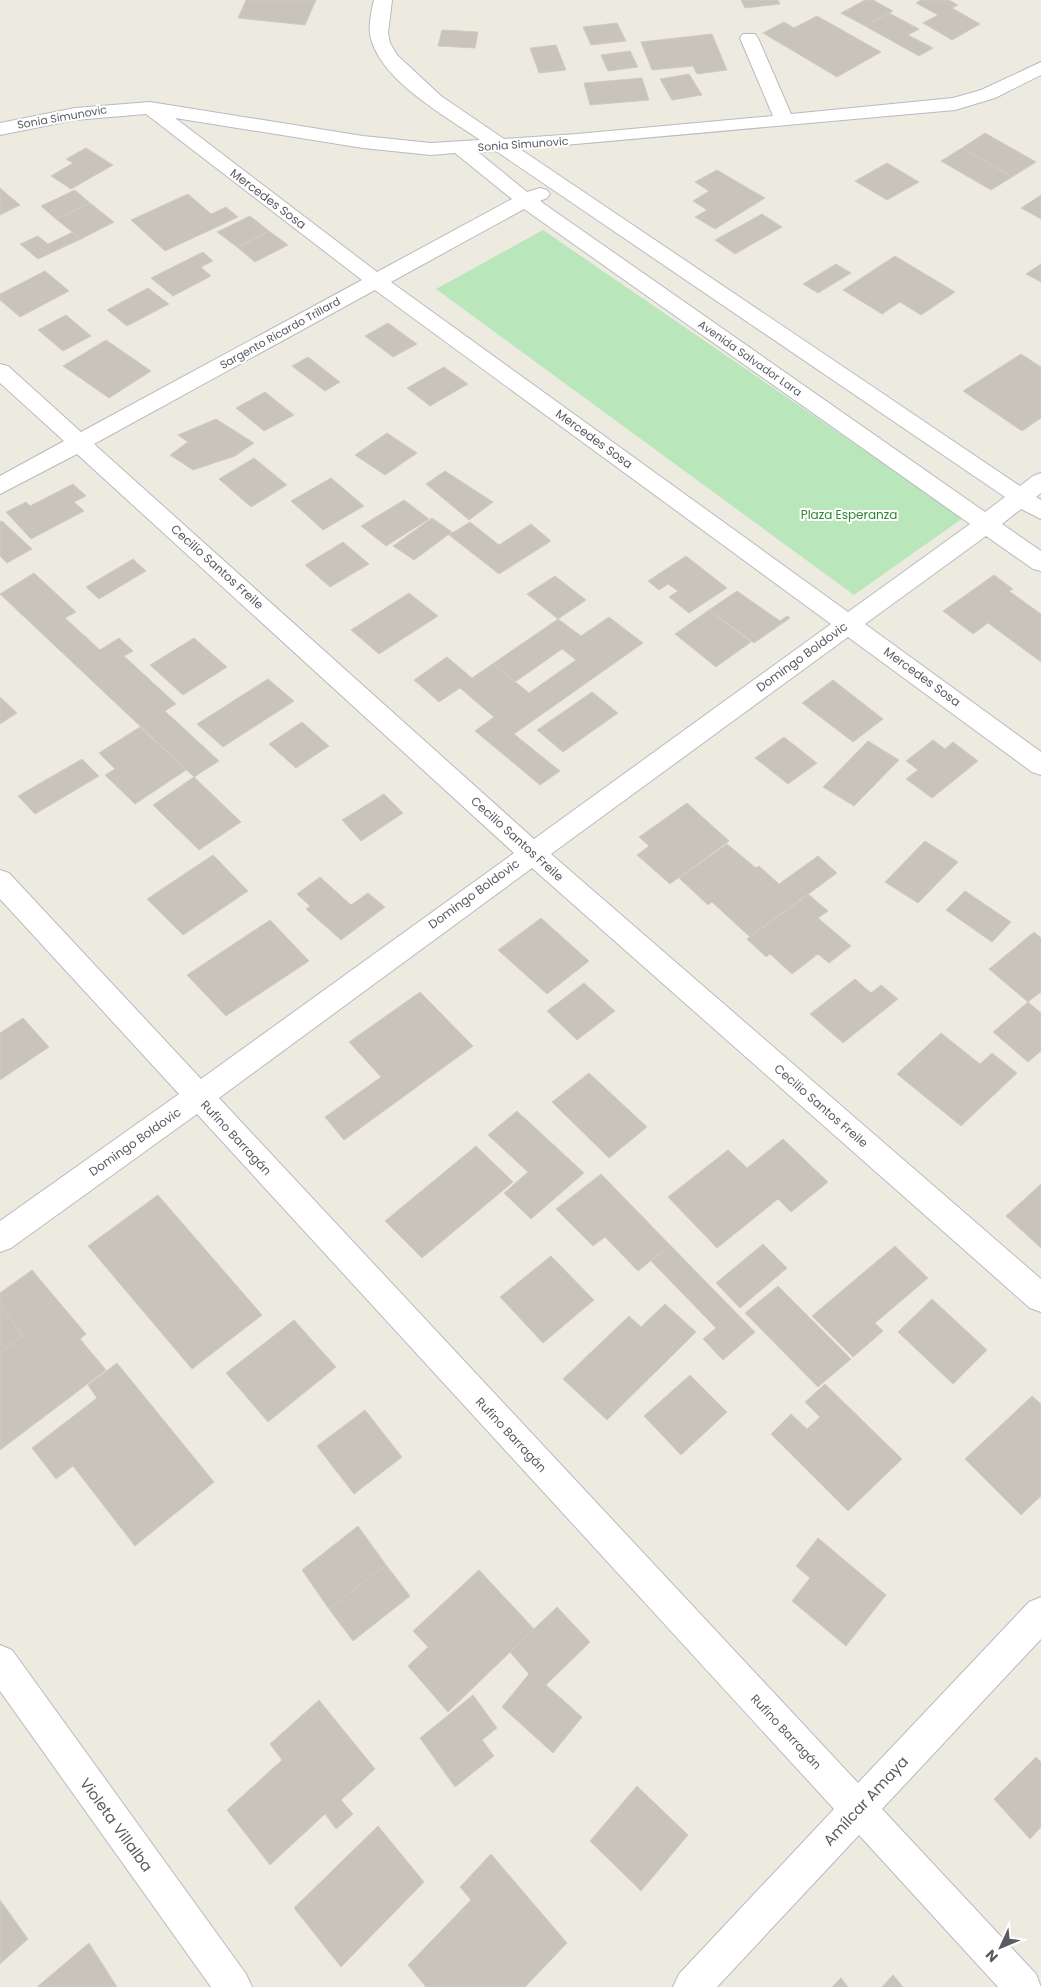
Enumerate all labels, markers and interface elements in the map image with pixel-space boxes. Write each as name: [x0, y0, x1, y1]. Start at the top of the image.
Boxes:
street label: Sonia Simunovic: [16, 101, 108, 133]
street label: Sonia Simunovic: [477, 133, 569, 155]
street label: Mercedes Sosa: [227, 164, 310, 233]
street label: Sargento Ricardo Trillard: [217, 293, 343, 373]
street label: Avenida Salvador Lara: [695, 316, 805, 400]
street label: Mercedes Sosa: [552, 405, 636, 472]
park label: Plaza Esperanza: [801, 506, 897, 523]
street label: Cecilio Santos Freile: [167, 520, 267, 613]
street label: Domingo Boldovic: [753, 618, 851, 695]
street label: Mercedes Sosa: [880, 643, 964, 710]
street label: Cecilio Santos Freile: [467, 792, 567, 885]
street label: Domingo Boldovic: [425, 855, 523, 932]
street label: Cecilio Santos Freile: [771, 1060, 872, 1151]
street label: Rufino Barragán: [197, 1096, 276, 1179]
street label: Domingo Boldovic: [85, 1103, 184, 1180]
street label: Rufino Barragán: [472, 1393, 551, 1476]
street label: Rufino Barragán: [747, 1690, 826, 1773]
street label: Amílcar Amaya: [818, 1751, 913, 1850]
street label: Violeta Villalba: [75, 1773, 158, 1876]
north arrow: [976, 1922, 1026, 1972]
text: N: [981, 1945, 1002, 1967]

